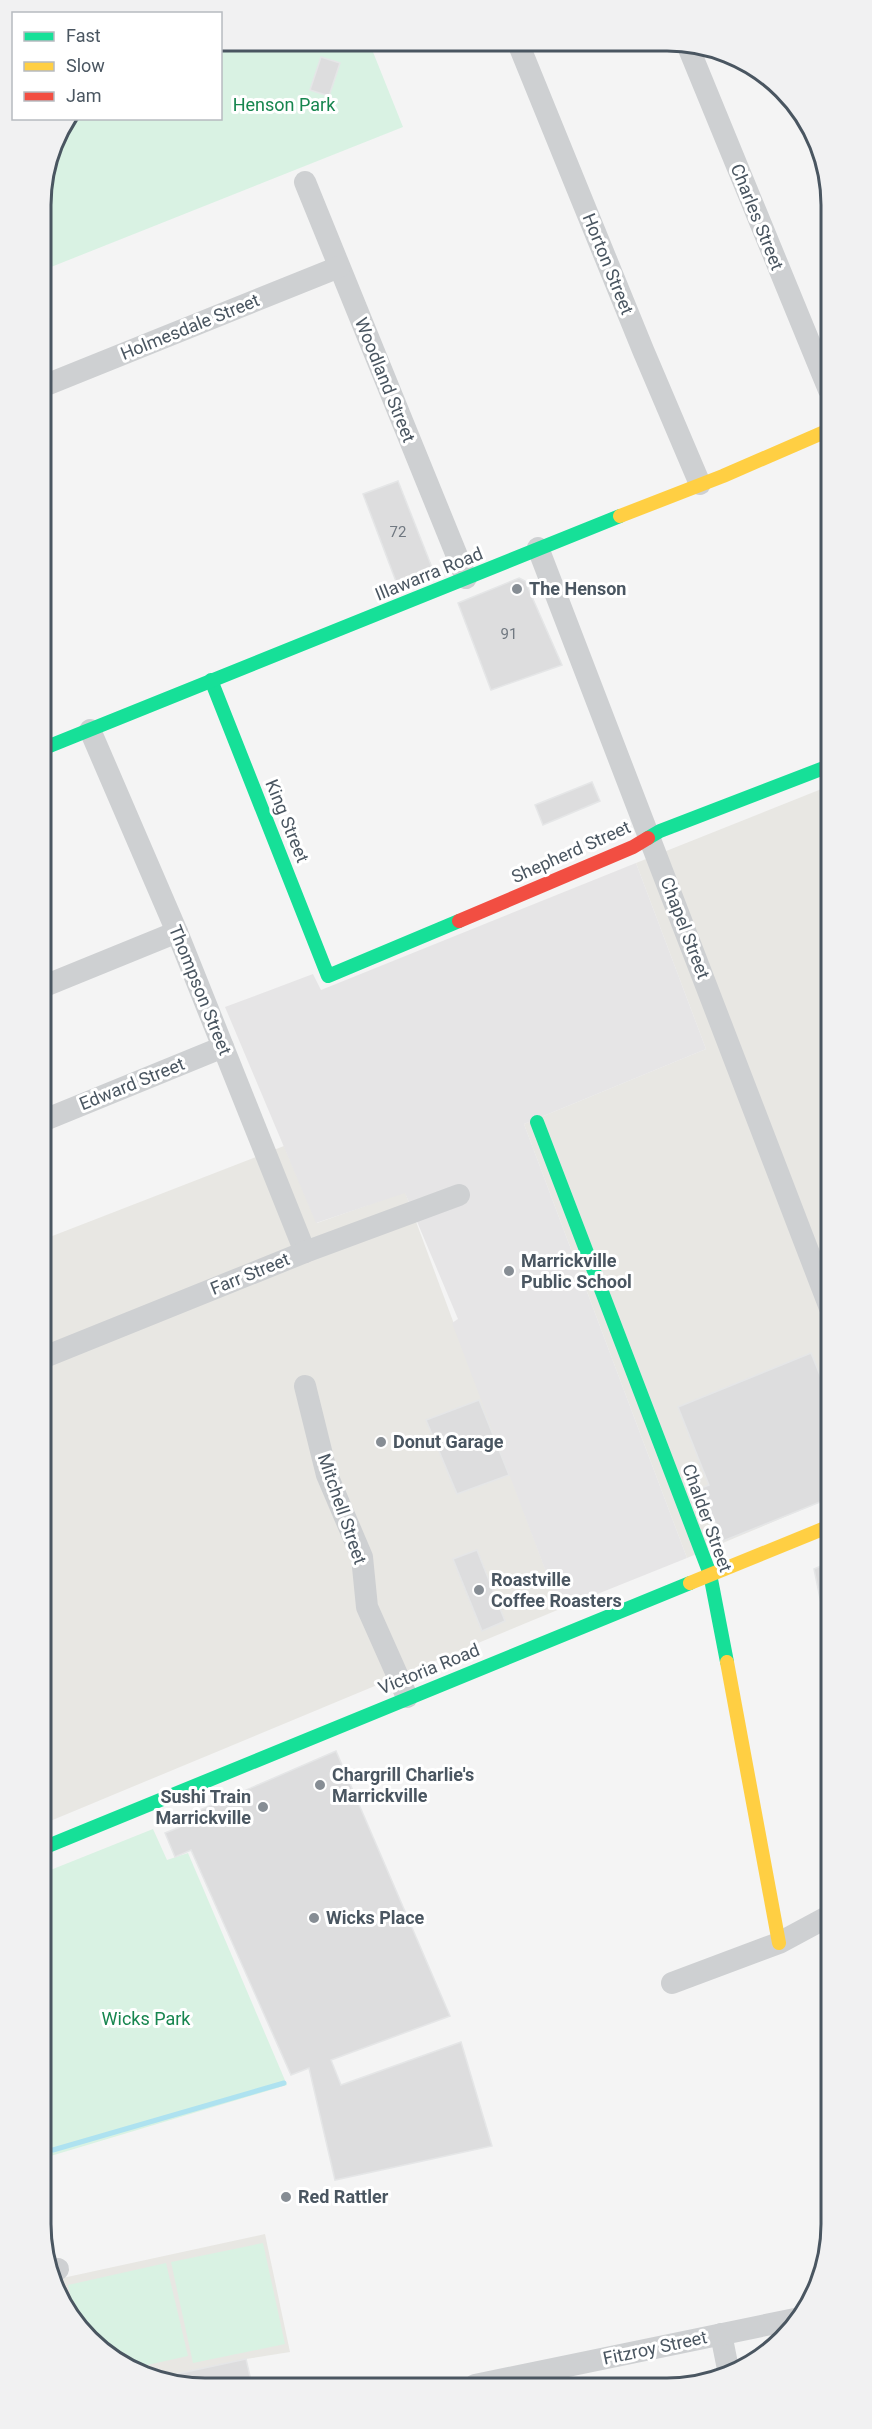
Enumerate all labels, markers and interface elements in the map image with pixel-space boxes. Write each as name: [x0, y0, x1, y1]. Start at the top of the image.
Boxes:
legend: [12, 12, 222, 120]
text: Fast: [66, 25, 101, 46]
text: Slow: [66, 55, 105, 76]
text: Jam: [66, 85, 102, 106]
park label: Henson Park: [233, 94, 336, 115]
street label: Charles Street: [727, 161, 788, 273]
street label: Horton Street: [579, 210, 638, 318]
street label: Holmesdale Street: [117, 289, 262, 364]
street label: Woodland Street: [351, 314, 420, 445]
house number: 72: [390, 523, 406, 541]
street label: Illawarra Road: [372, 542, 486, 605]
place label: The Henson: [529, 578, 626, 599]
marker: The Henson: [510, 582, 524, 596]
house number: 91: [501, 625, 517, 643]
street label: King Street: [261, 776, 314, 865]
street label: Shepherd Street: [508, 816, 634, 887]
street label: Chapel Street: [656, 874, 715, 982]
street label: Thompson Street: [165, 922, 236, 1058]
street label: Edward Street: [76, 1053, 188, 1114]
street label: Farr Street: [207, 1248, 293, 1299]
place label: Marrickville Public School: [521, 1250, 632, 1292]
marker: Marrickville Public School: [502, 1264, 516, 1278]
place label: Donut Garage: [393, 1431, 504, 1452]
marker: Donut Garage: [374, 1435, 388, 1449]
street label: Mitchell Street: [314, 1451, 371, 1567]
street label: Chalder Street: [678, 1461, 737, 1575]
place label: Roastville Coffee Roasters: [491, 1569, 622, 1611]
marker: Roastville Coffee Roasters: [472, 1583, 486, 1597]
street label: Victoria Road: [375, 1639, 482, 1698]
place label: Chargrill Charlie's Marrickville: [332, 1764, 474, 1806]
marker: Chargrill Charlie's Marrickville: [313, 1778, 327, 1792]
place label: Sushi Train Marrickville: [156, 1786, 251, 1828]
marker: Sushi Train Marrickville: [256, 1800, 270, 1814]
place label: Wicks Place: [326, 1907, 425, 1928]
marker: Wicks Place: [307, 1911, 321, 1925]
park label: Wicks Park: [102, 2008, 191, 2029]
place label: Red Rattler: [298, 2186, 389, 2207]
marker: Red Rattler: [279, 2190, 293, 2204]
street label: Fitzroy Street: [601, 2326, 709, 2369]

